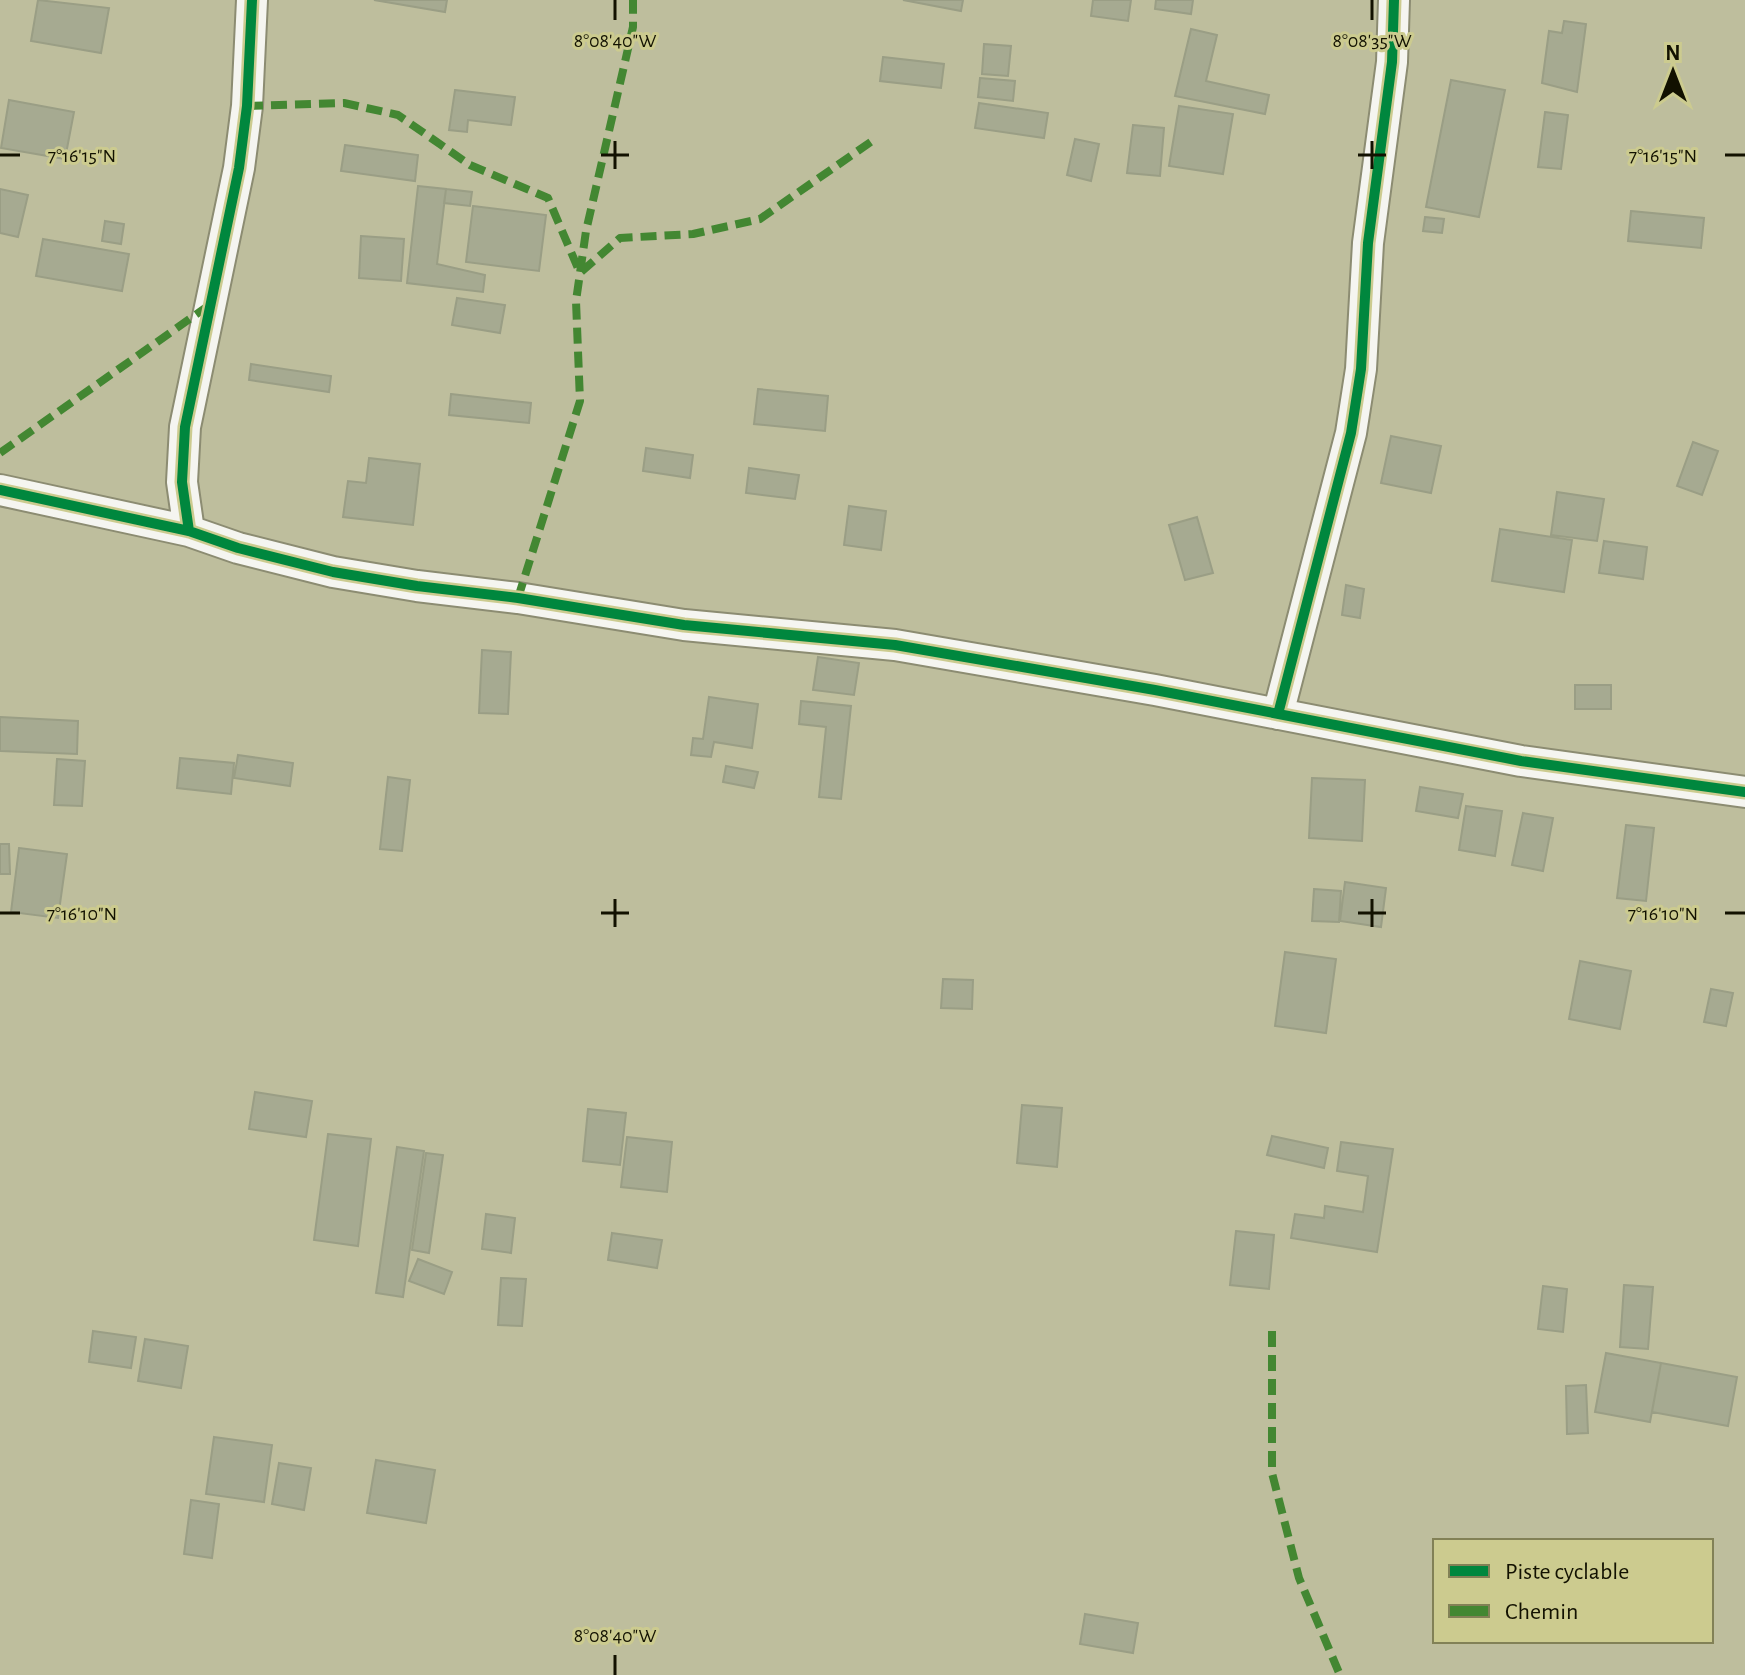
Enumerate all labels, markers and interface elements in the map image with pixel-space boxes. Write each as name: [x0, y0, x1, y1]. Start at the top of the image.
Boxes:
text: 8°08'40"W: [574, 31, 656, 51]
text: 8°08'35"W: [1332, 31, 1412, 51]
north arrow: [1633, 32, 1713, 112]
text: N: [1665, 42, 1681, 64]
text: 7°16'15"N: [48, 146, 116, 166]
text: 7°16'15"N: [1629, 146, 1697, 166]
text: 7°16'10"N: [47, 904, 117, 924]
text: 7°16'10"N: [1628, 904, 1698, 924]
legend: [1433, 1539, 1713, 1643]
text: Piste cyclable: [1505, 1560, 1629, 1584]
text: Chemin: [1505, 1600, 1578, 1624]
text: 8°08'40"W: [574, 1626, 656, 1646]

